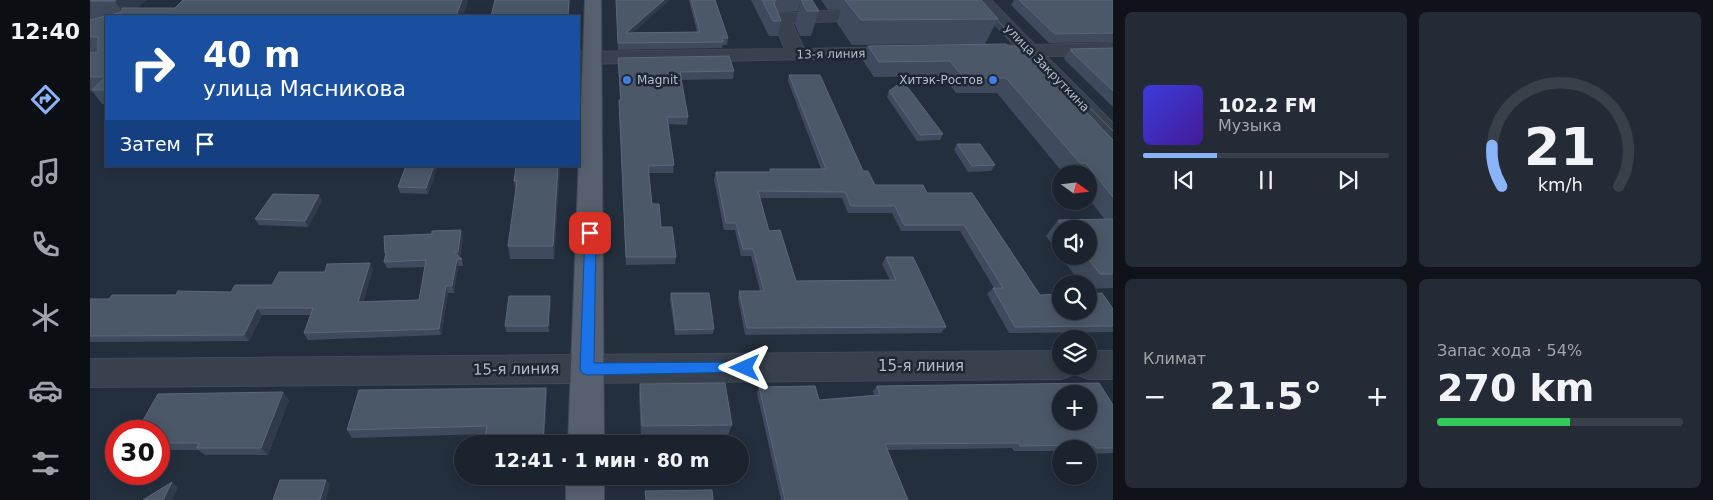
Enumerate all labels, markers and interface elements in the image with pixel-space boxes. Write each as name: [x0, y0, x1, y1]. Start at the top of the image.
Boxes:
text: 12:40: [10, 19, 80, 44]
street label: улица Закруткина: [1002, 21, 1092, 115]
icon: right: [120, 35, 185, 100]
text: 40 m: [203, 35, 300, 75]
street label: 13-я линия: [796, 46, 866, 62]
place label: Magnit: [637, 73, 678, 87]
place label: Хитэк-Ростов: [899, 73, 983, 87]
marker: Magnit: [621, 74, 633, 86]
marker: Хитэк-Ростов: [987, 74, 999, 86]
text: улица Мясникова: [203, 76, 406, 101]
icon: directions: [28, 82, 63, 117]
text: 102.2 FM: [1218, 94, 1317, 116]
text: Музыка: [1218, 116, 1282, 135]
text: 21: [1524, 117, 1596, 177]
icon: arrive: [191, 130, 219, 158]
text: Затем: [120, 133, 181, 155]
icon: music: [28, 155, 63, 190]
north arrow: [1052, 165, 1098, 210]
map controls: [1052, 165, 1097, 485]
icon: previous: [1170, 166, 1198, 194]
icon: pause: [1252, 166, 1280, 194]
icon: next: [1334, 166, 1362, 194]
text: km/h: [1537, 174, 1583, 195]
pin: [569, 212, 611, 254]
icon: arrive: [576, 219, 604, 247]
button: sound: [1052, 220, 1097, 265]
icon: phone: [28, 227, 63, 262]
button: search: [1052, 275, 1097, 320]
icon: climate: [28, 300, 63, 335]
button: layers: [1052, 330, 1097, 375]
position arrow: [718, 341, 770, 393]
text: Запас хода · 54%: [1437, 341, 1582, 360]
text: Климат: [1143, 349, 1206, 368]
street label: 15-я линия: [878, 357, 964, 375]
street label: 15-я линия: [473, 359, 559, 379]
text: 270 km: [1437, 366, 1594, 410]
icon: car: [28, 373, 63, 408]
text: 21.5°: [1210, 374, 1322, 418]
text: −: [1143, 380, 1166, 413]
text: +: [1366, 380, 1389, 413]
button: +: [1052, 385, 1097, 430]
speed limit sign: 30: [105, 420, 170, 485]
button: −: [1052, 440, 1097, 485]
icon: filters: [28, 446, 63, 481]
text: 12:41 · 1 мин · 80 m: [493, 449, 710, 471]

